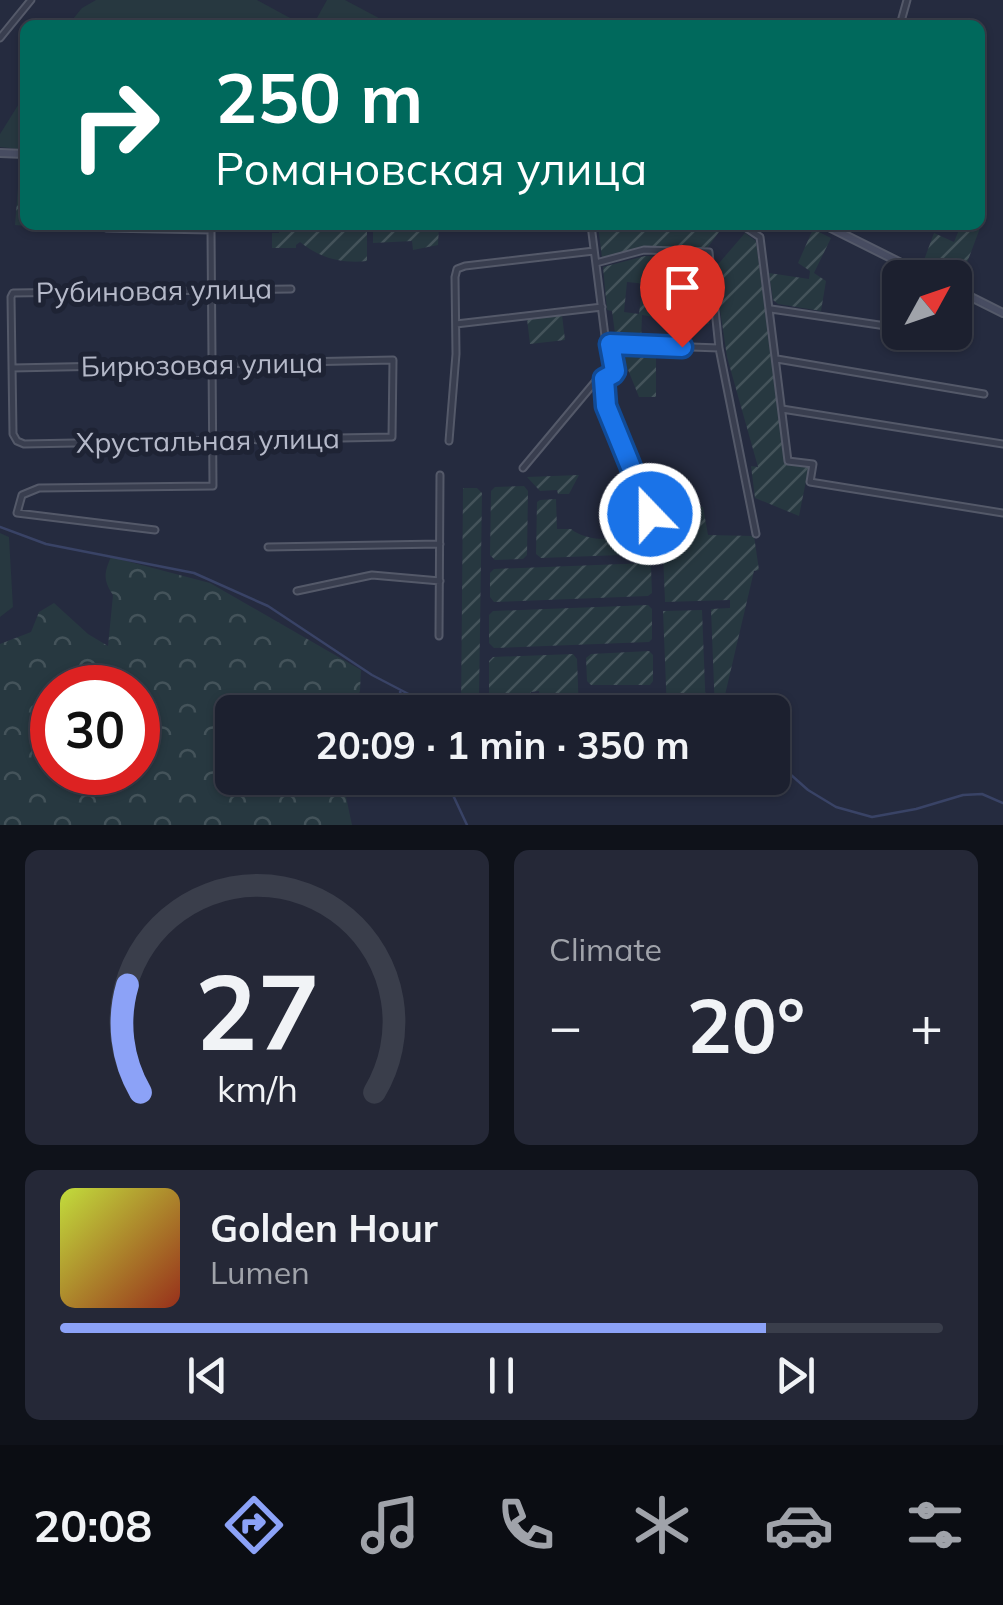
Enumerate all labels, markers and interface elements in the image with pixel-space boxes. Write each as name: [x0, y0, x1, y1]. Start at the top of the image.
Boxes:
text: 250 m: [215, 53, 423, 141]
icon: right: [50, 60, 180, 190]
text: Романовская улица: [215, 140, 648, 196]
pin: [640, 245, 725, 348]
icon: arrive: [655, 260, 710, 315]
north arrow: [882, 260, 972, 350]
map controls: [882, 260, 972, 350]
street label: Рубиновая улица: [36, 270, 272, 310]
street label: Бирюзовая улица: [81, 344, 323, 384]
street label: Хрустальная улица: [76, 420, 340, 460]
position arrow: [598, 462, 702, 566]
speed limit sign: 30: [30, 665, 160, 795]
text: 20:09 · 1 min · 350 m: [315, 721, 690, 769]
text: Climate: [549, 929, 662, 969]
text: 27: [195, 945, 319, 1076]
text: 20°: [687, 978, 805, 1072]
text: −: [549, 991, 582, 1060]
text: +: [910, 991, 943, 1060]
text: km/h: [217, 1066, 297, 1111]
text: Golden Hour: [210, 1204, 438, 1252]
text: Lumen: [210, 1252, 310, 1292]
icon: previous: [180, 1348, 235, 1403]
icon: pause: [474, 1348, 529, 1403]
icon: next: [768, 1348, 823, 1403]
icon: directions: [219, 1490, 289, 1560]
icon: music: [355, 1490, 425, 1560]
icon: phone: [491, 1490, 561, 1560]
icon: climate: [627, 1490, 697, 1560]
icon: car: [764, 1490, 834, 1560]
icon: filters: [900, 1490, 970, 1560]
text: 20:08: [33, 1497, 152, 1553]

